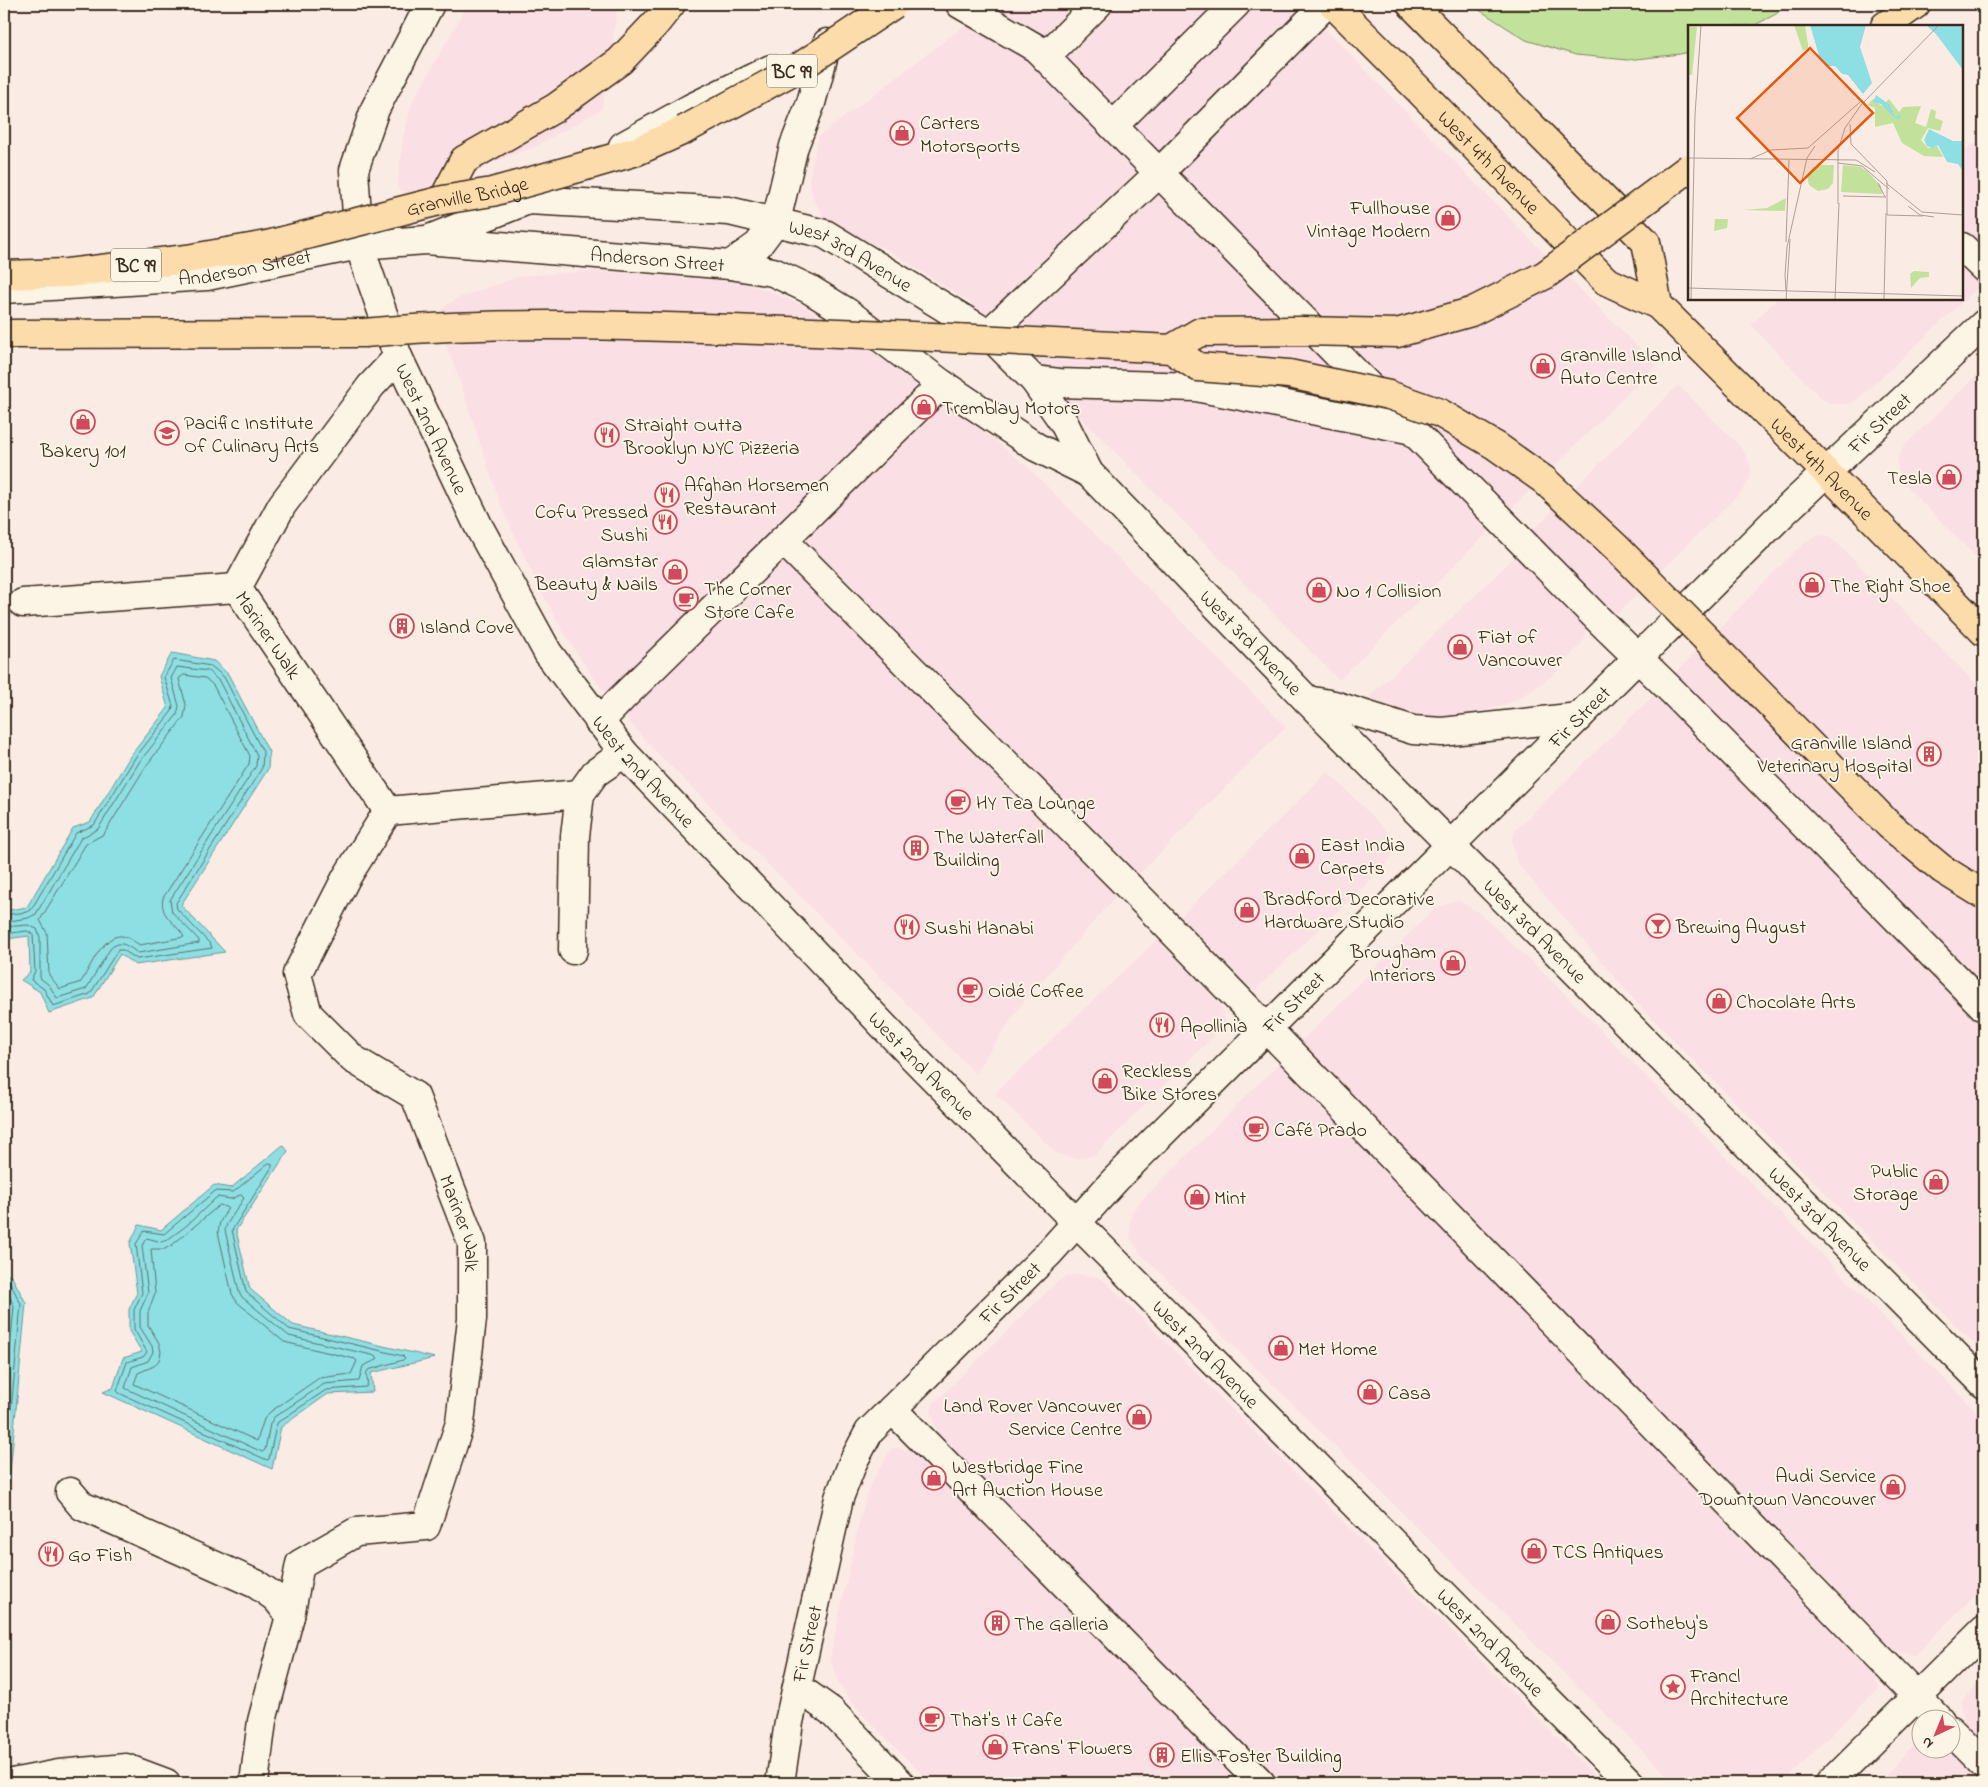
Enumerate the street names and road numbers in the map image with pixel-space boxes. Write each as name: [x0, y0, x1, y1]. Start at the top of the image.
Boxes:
road number: BC 99: [767, 54, 817, 88]
street label: West 4th Avenue: [1430, 105, 1545, 222]
street label: Granville Bridge: [404, 171, 532, 226]
street label: West 3rd Avenue: [786, 214, 917, 301]
street label: Anderson Street: [589, 242, 726, 282]
street label: Anderson Street: [178, 243, 314, 295]
road number: BC 99: [111, 248, 161, 282]
street label: West 2nd Avenue: [386, 359, 474, 500]
street label: Fir Street: [1842, 387, 1919, 462]
street label: West 4th Avenue: [1762, 412, 1879, 528]
street label: West 3rd Avenue: [1192, 584, 1307, 703]
street label: Mariner Walk: [226, 586, 307, 686]
street label: Fir Street: [1542, 680, 1619, 757]
street label: West 2nd Avenue: [584, 710, 700, 836]
street label: West 3rd Avenue: [1475, 874, 1592, 991]
street label: Fir Street: [1256, 966, 1333, 1042]
street label: West 2nd Avenue: [860, 1006, 980, 1128]
street label: West 3rd Avenue: [1760, 1161, 1877, 1279]
street label: Mariner Walk: [430, 1171, 485, 1272]
street label: Fir Street: [973, 1256, 1049, 1333]
street label: West 2nd Avenue: [1144, 1295, 1265, 1416]
street label: West 2nd Avenue: [1429, 1583, 1549, 1705]
street label: Fir Street: [786, 1603, 832, 1686]

